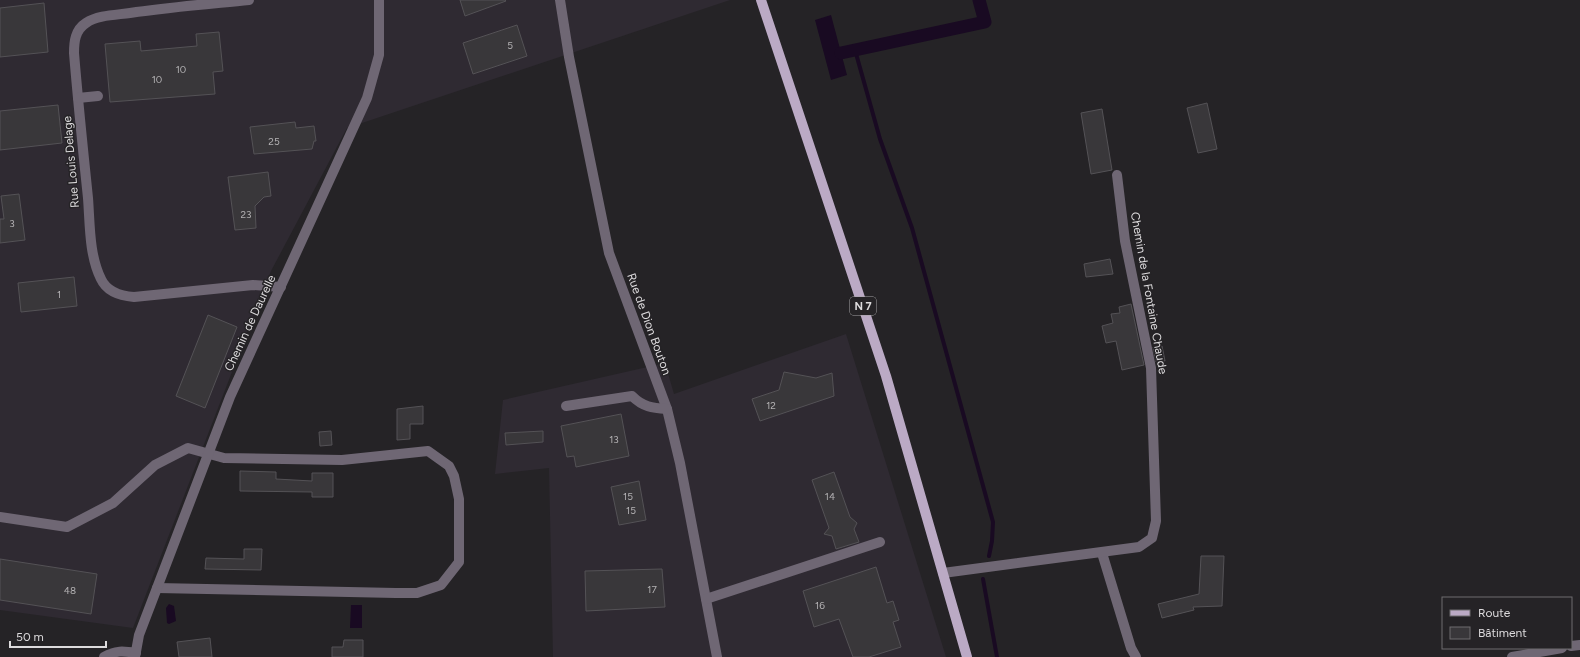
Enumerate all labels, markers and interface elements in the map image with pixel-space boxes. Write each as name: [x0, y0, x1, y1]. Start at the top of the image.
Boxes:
house number: 5: [507, 39, 513, 52]
house number: 10: [176, 63, 186, 76]
house number: 10: [152, 73, 162, 86]
street label: Rue Louis Delage: [60, 115, 82, 208]
house number: 25: [268, 135, 280, 148]
house number: 23: [240, 208, 252, 221]
street label: Chemin de la Fontaine Chaude: [1128, 211, 1170, 376]
house number: 3: [9, 217, 15, 230]
street label: Rue de Dion Bouton: [624, 271, 674, 377]
street label: Chemin de Daurelle: [222, 272, 279, 373]
house number: 1: [57, 288, 61, 301]
road number: N 7: [850, 297, 876, 315]
house number: 12: [766, 399, 776, 412]
house number: 13: [609, 433, 619, 446]
house number: 15: [623, 490, 633, 503]
house number: 14: [825, 490, 835, 503]
house number: 15: [626, 504, 636, 517]
house number: 17: [647, 583, 657, 596]
house number: 48: [64, 584, 76, 597]
legend: [1442, 597, 1572, 649]
house number: 16: [815, 599, 825, 612]
text: Route: [1478, 606, 1511, 620]
scale bar: [10, 623, 106, 649]
text: Bâtiment: [1478, 626, 1527, 640]
text: 50 m: [16, 630, 44, 644]

